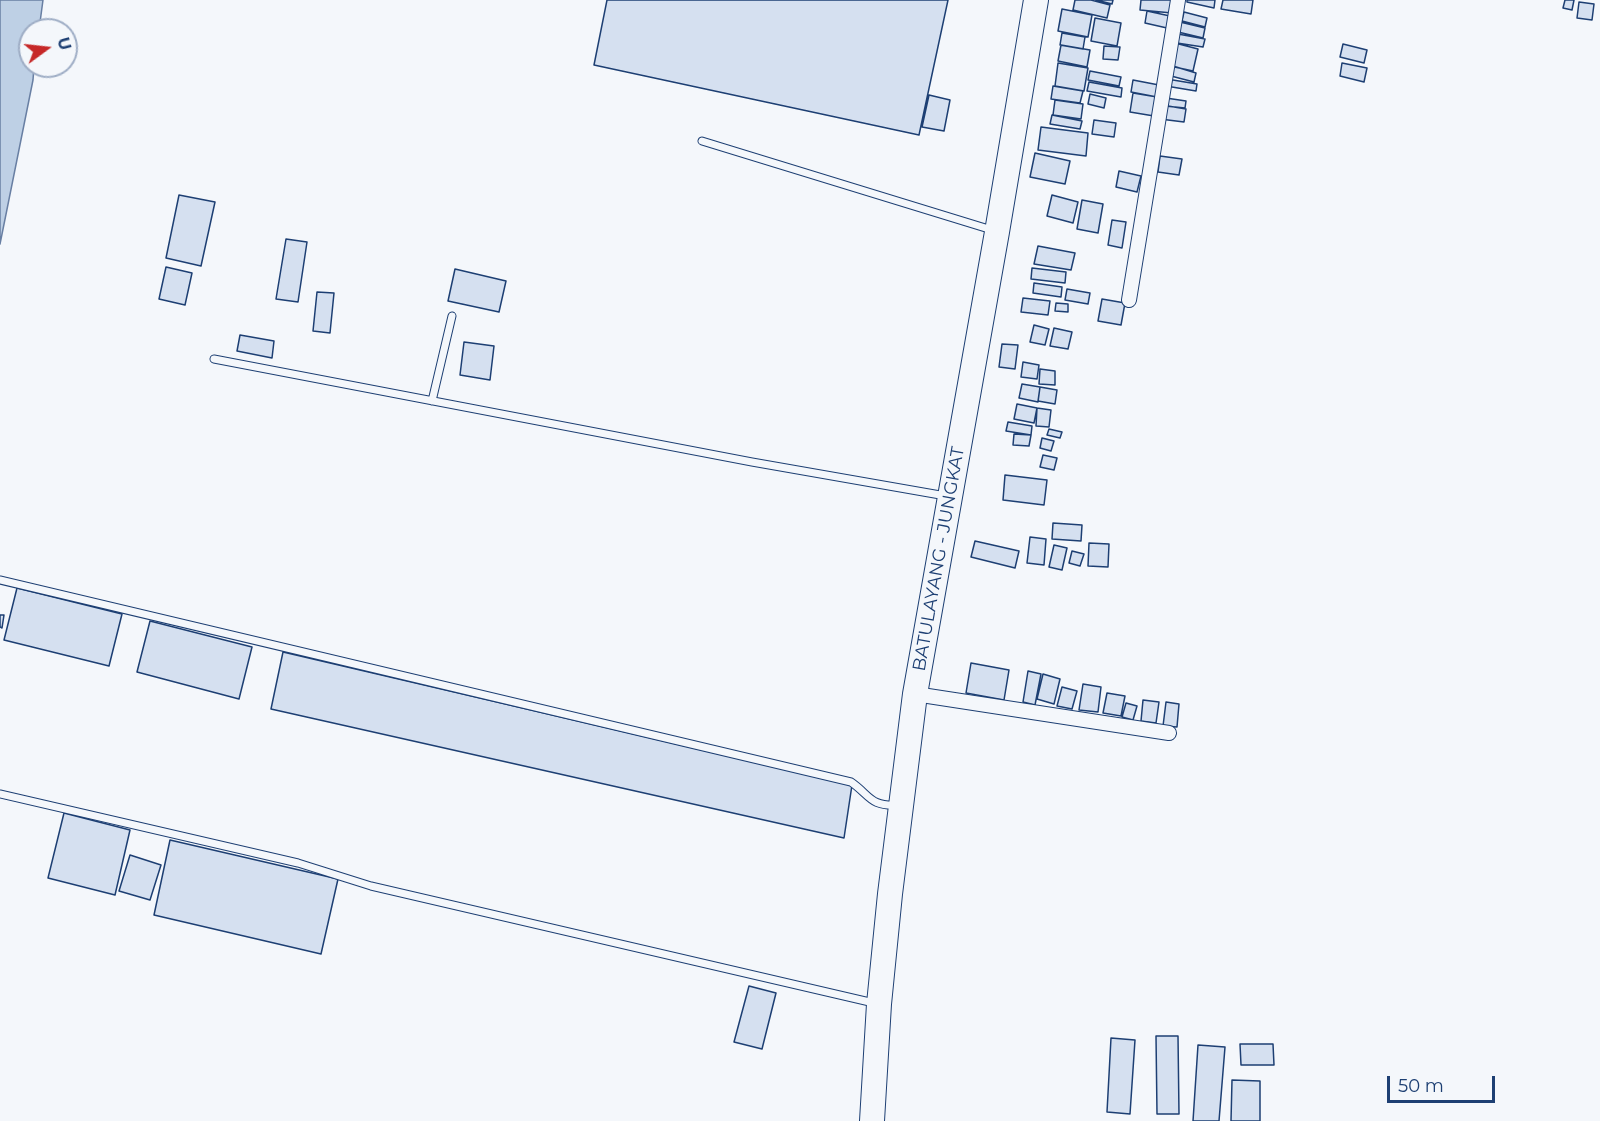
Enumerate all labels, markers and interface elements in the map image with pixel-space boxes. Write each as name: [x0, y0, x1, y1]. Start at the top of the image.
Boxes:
north arrow: [18, 18, 78, 78]
text: U: [53, 35, 75, 52]
street label: BATULAYANG - JUNGKAT: [909, 445, 969, 673]
scale bar: [1390, 1064, 1498, 1102]
text: 50 m: [1398, 1075, 1444, 1097]

